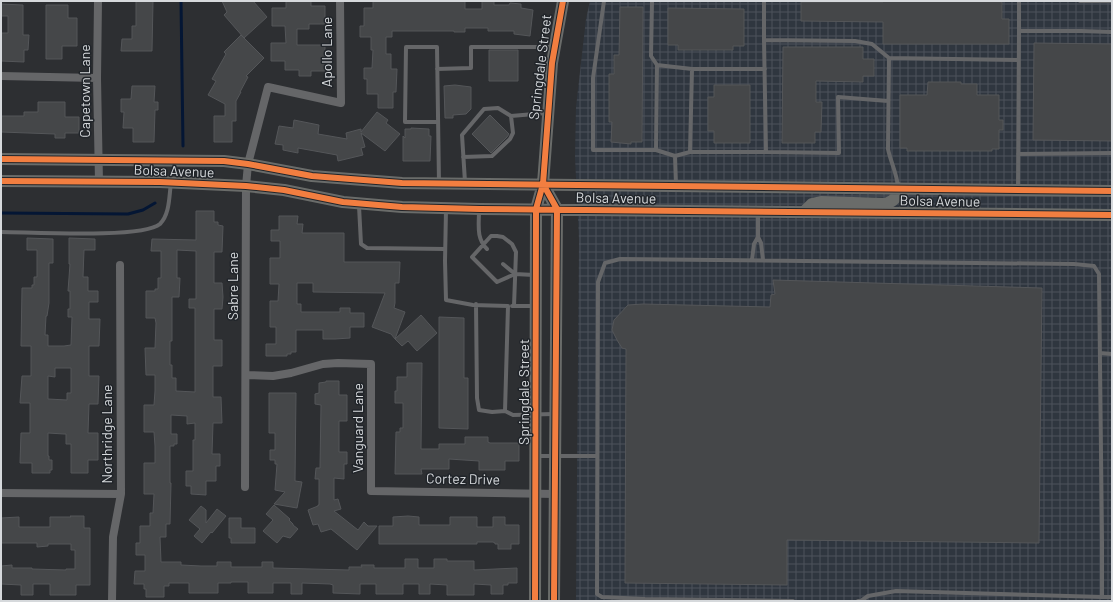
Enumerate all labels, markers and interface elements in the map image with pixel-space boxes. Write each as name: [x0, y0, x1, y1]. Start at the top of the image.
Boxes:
street label: Springdale Street: [525, 13, 554, 121]
street label: Apollo Lane: [318, 17, 335, 87]
street label: Capetown Lane: [76, 44, 93, 138]
street label: Bolsa Avenue: [133, 161, 215, 180]
street label: Bolsa Avenue: [575, 188, 657, 207]
street label: Bolsa Avenue: [899, 191, 981, 210]
street label: Sabre Lane: [224, 252, 241, 320]
street label: Springdale Street: [515, 339, 532, 445]
street label: Vanguard Lane: [349, 383, 366, 473]
street label: Northridge Lane: [98, 384, 115, 484]
street label: Cortez Drive: [426, 469, 500, 488]

